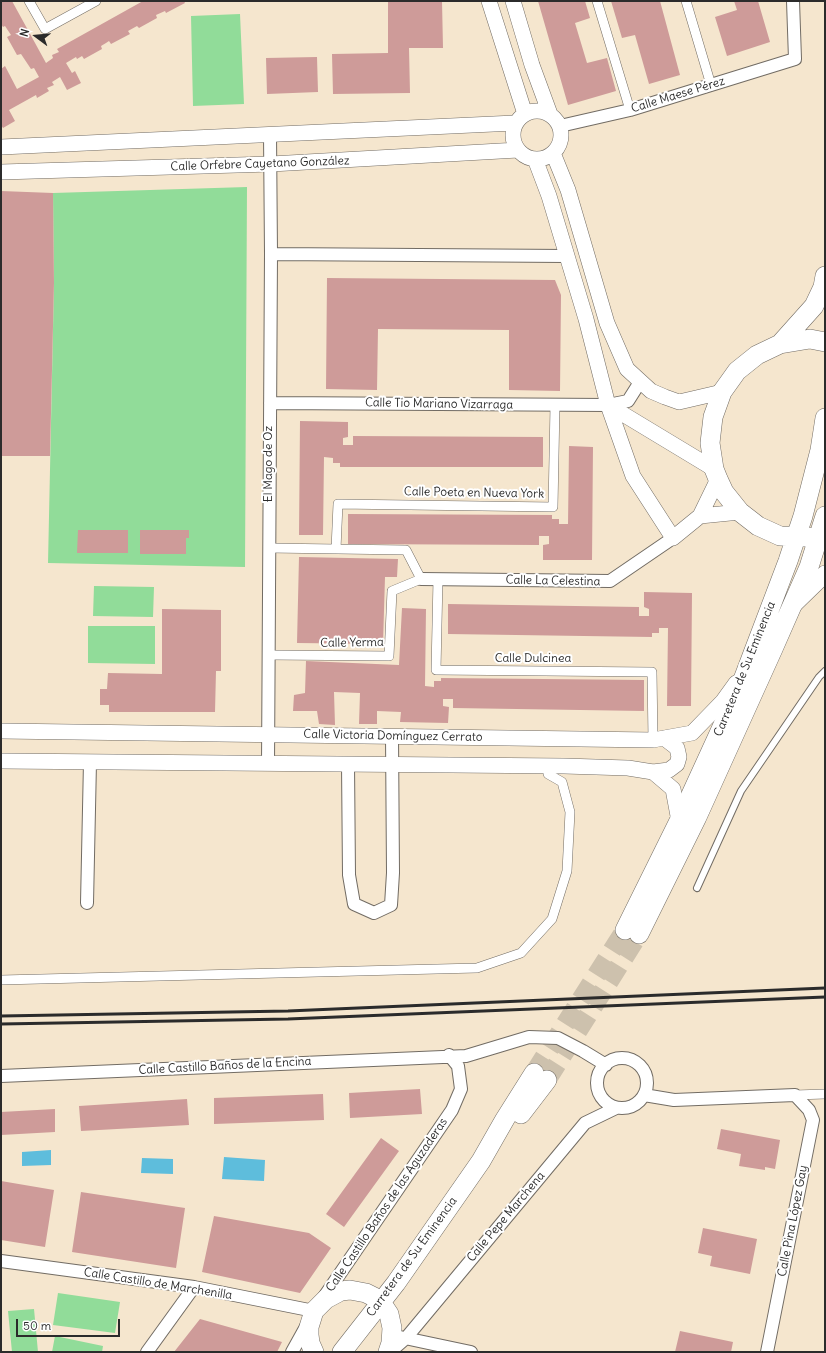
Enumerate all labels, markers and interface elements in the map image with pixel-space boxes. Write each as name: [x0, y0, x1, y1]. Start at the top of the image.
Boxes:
north arrow: [16, 16, 56, 56]
text: N: [17, 27, 32, 38]
street label: Calle Maese Pérez: [630, 74, 726, 116]
street label: Calle Orfebre Cayetano González: [170, 154, 350, 174]
street label: Calle Tio Mariano Vizarraga: [365, 396, 513, 412]
street label: El Mago de Oz: [262, 426, 276, 502]
street label: Calle Poeta en Nueva York: [404, 485, 544, 501]
street label: Calle La Celestina: [506, 573, 600, 589]
street label: Carretera de Su Eminencia: [711, 599, 779, 739]
street label: Calle Yerma: [320, 635, 384, 651]
street label: Calle Dulcinea: [495, 652, 571, 666]
street label: Calle Victoria Domínguez Cerrato: [303, 727, 483, 745]
street label: Calle Castillo Baños de la Encina: [138, 1054, 312, 1078]
street label: Calle Castillo Baños de las Aguzaderas: [323, 1115, 451, 1295]
street label: Calle Pina López Gay: [775, 1164, 811, 1278]
street label: Calle Pepe Marchena: [464, 1169, 548, 1265]
street label: Carretera de Su Eminencia: [364, 1194, 460, 1320]
street label: Calle Castillo de Marchenilla: [83, 1265, 233, 1303]
scale bar: [18, 1311, 122, 1337]
text: 50 m: [23, 1318, 51, 1333]

